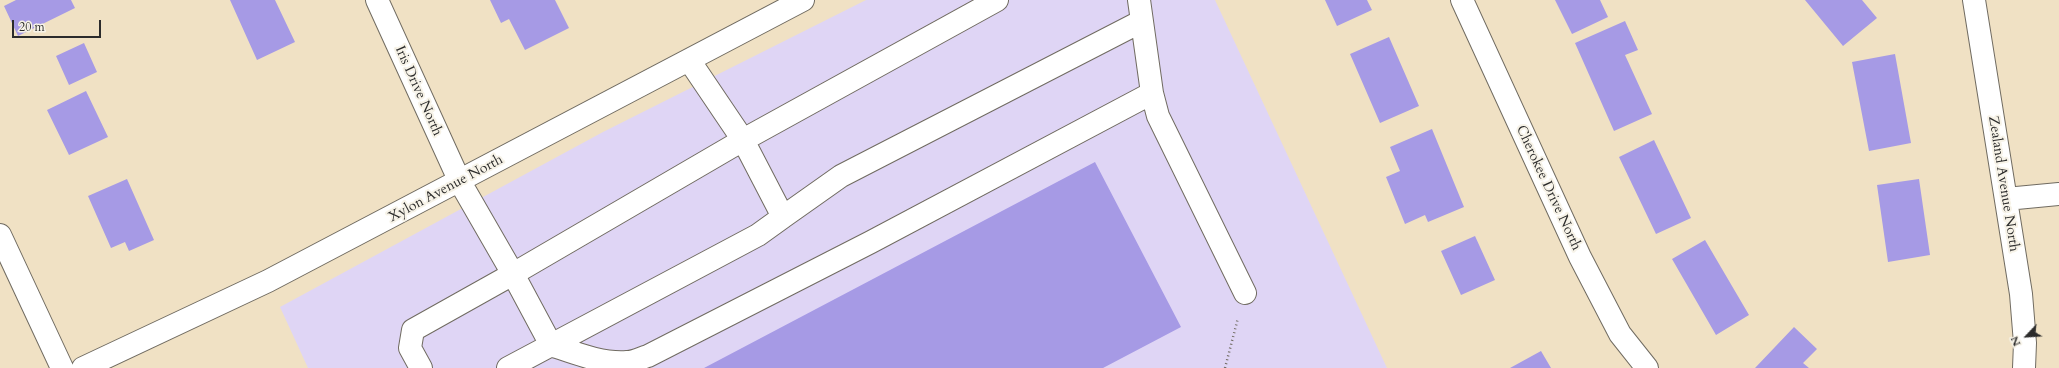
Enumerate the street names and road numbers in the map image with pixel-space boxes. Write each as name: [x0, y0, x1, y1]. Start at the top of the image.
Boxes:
street label: Iris Drive North: [391, 43, 445, 139]
street label: Zealand Avenue North: [1984, 115, 2022, 253]
street label: Cherokee Drive North: [1512, 123, 1584, 253]
street label: Xylon Avenue North: [386, 152, 506, 226]

